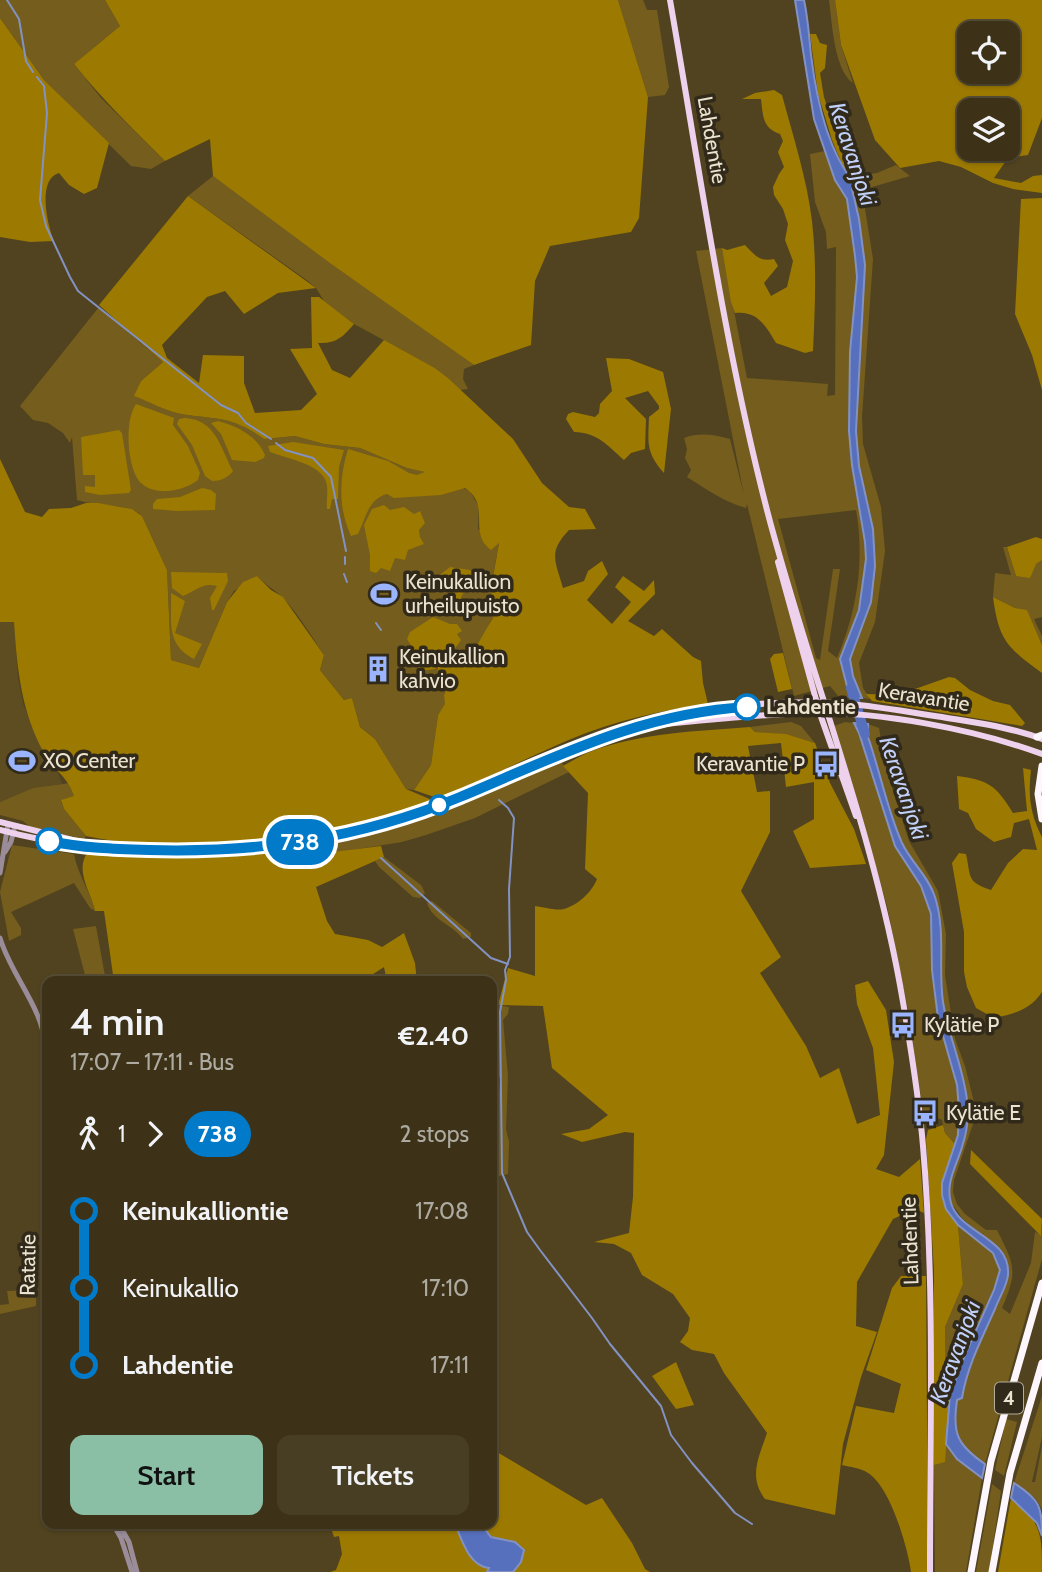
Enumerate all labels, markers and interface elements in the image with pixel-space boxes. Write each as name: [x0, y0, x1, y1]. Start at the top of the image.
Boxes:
map controls: [957, 21, 1020, 161]
button: locate: [957, 21, 1020, 84]
street label: Lahdentie: [693, 94, 733, 186]
button: layers: [957, 98, 1020, 161]
water label: Keravanjoki: [823, 99, 883, 210]
place label: Keinukallion urheilupuisto: [405, 569, 520, 618]
sports icon: Keinukallion urheilupuisto: [369, 579, 399, 609]
place label: Keinukallion kahvio: [399, 644, 505, 693]
building icon: Keinukallion kahvio: [363, 654, 393, 684]
street label: Keravantie: [877, 677, 972, 716]
marker: Lahdentie: [734, 694, 760, 720]
place label: Lahdentie: [766, 694, 856, 719]
water label: Keravanjoki: [873, 733, 935, 844]
sports icon: XO Center: [7, 746, 37, 776]
place label: XO Center: [43, 748, 135, 773]
bus stop icon: Keravantie P: [811, 749, 841, 779]
place label: Keravantie P: [696, 751, 805, 776]
unlabelled marker: [429, 795, 449, 815]
line badge: 738: [260, 819, 340, 865]
text: 738: [280, 827, 320, 856]
unlabelled marker: [36, 828, 62, 854]
text: 4 min: [70, 998, 165, 1045]
bus stop icon: Kylätie P: [888, 1010, 918, 1040]
place label: Kylätie P: [924, 1012, 999, 1037]
text: €2.40: [398, 1020, 469, 1052]
text: 17:07 – 17:11 · Bus: [70, 1048, 234, 1076]
bus stop icon: Kylätie E: [910, 1098, 940, 1128]
place label: Kylätie E: [946, 1100, 1021, 1125]
icon: walk: [70, 1115, 108, 1153]
icon: forward: [136, 1115, 174, 1153]
text: 738: [198, 1119, 237, 1148]
text: 1: [118, 1120, 126, 1148]
text: 2 stops: [400, 1120, 469, 1148]
text: Keinukalliontie: [122, 1195, 289, 1227]
street label: Lahdentie: [895, 1196, 924, 1286]
text: 17:08: [415, 1197, 469, 1225]
street label: Ratatie: [14, 1234, 41, 1296]
text: Keinukallio: [122, 1272, 239, 1304]
text: 17:10: [422, 1274, 469, 1302]
water label: Keravanjoki: [923, 1296, 987, 1407]
text: Lahdentie: [122, 1349, 233, 1381]
text: 17:11: [430, 1351, 469, 1379]
road number: 4: [995, 1382, 1023, 1414]
button: Start: [70, 1435, 263, 1515]
button: Tickets: [277, 1435, 469, 1515]

